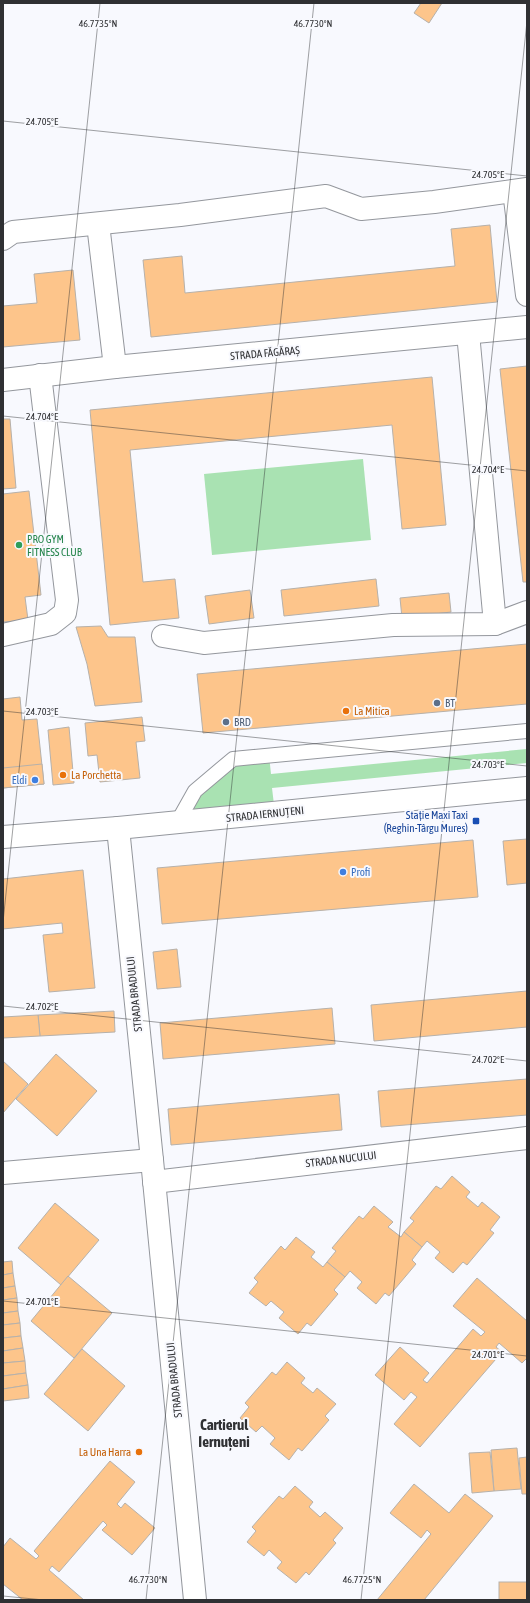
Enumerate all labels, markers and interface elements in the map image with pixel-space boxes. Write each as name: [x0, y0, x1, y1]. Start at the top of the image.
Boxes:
text: 46.7735°N: [79, 18, 117, 29]
text: 46.7730°N: [294, 18, 332, 29]
text: 24.705°E: [26, 116, 59, 127]
text: 24.705°E: [472, 169, 505, 180]
street label: STRADA FĂGĂRAȘ: [230, 344, 301, 362]
text: 24.704°E: [26, 411, 59, 422]
text: 24.704°E: [472, 464, 505, 475]
place label: PRO GYM FITNESS CLUB: [27, 533, 83, 558]
marker: PRO GYM FITNESS CLUB: [14, 540, 24, 550]
place label: BT: [445, 697, 455, 709]
marker: BT: [432, 698, 442, 708]
place label: La Mitica: [354, 705, 390, 717]
text: 24.703°E: [26, 706, 59, 717]
marker: La Mitica: [341, 706, 351, 716]
place label: BRD: [234, 716, 251, 728]
marker: BRD: [221, 717, 231, 727]
text: 24.703°E: [472, 759, 505, 770]
place label: La Porchetta: [71, 769, 121, 781]
marker: La Porchetta: [58, 770, 68, 780]
place label: Eldi: [12, 774, 27, 786]
marker: Eldi: [30, 775, 40, 785]
street label: STRADA IERNUȚENI: [225, 804, 305, 824]
place label: Stație Maxi Taxi (Reghin-Târgu Mures): [384, 809, 468, 834]
marker: Stație Maxi Taxi (Reghin-Târgu Mures): [471, 816, 481, 826]
place label: Profi: [351, 866, 370, 878]
marker: Profi: [338, 867, 348, 877]
street label: STRADA BRADULUI: [124, 956, 144, 1032]
text: 24.702°E: [26, 1001, 59, 1012]
text: 24.702°E: [472, 1054, 505, 1065]
street label: STRADA NUCULUI: [305, 1149, 377, 1169]
text: 24.701°E: [26, 1296, 59, 1307]
street label: STRADA BRADULUI: [164, 1342, 184, 1418]
text: 24.701°E: [472, 1349, 505, 1360]
district label: Cartierul Iernuțeni: [198, 1416, 250, 1451]
place label: La Una Harra: [79, 1446, 131, 1458]
marker: La Una Harra: [134, 1447, 144, 1457]
text: 46.7730°N: [129, 1574, 167, 1585]
text: 46.7725°N: [343, 1574, 381, 1585]

